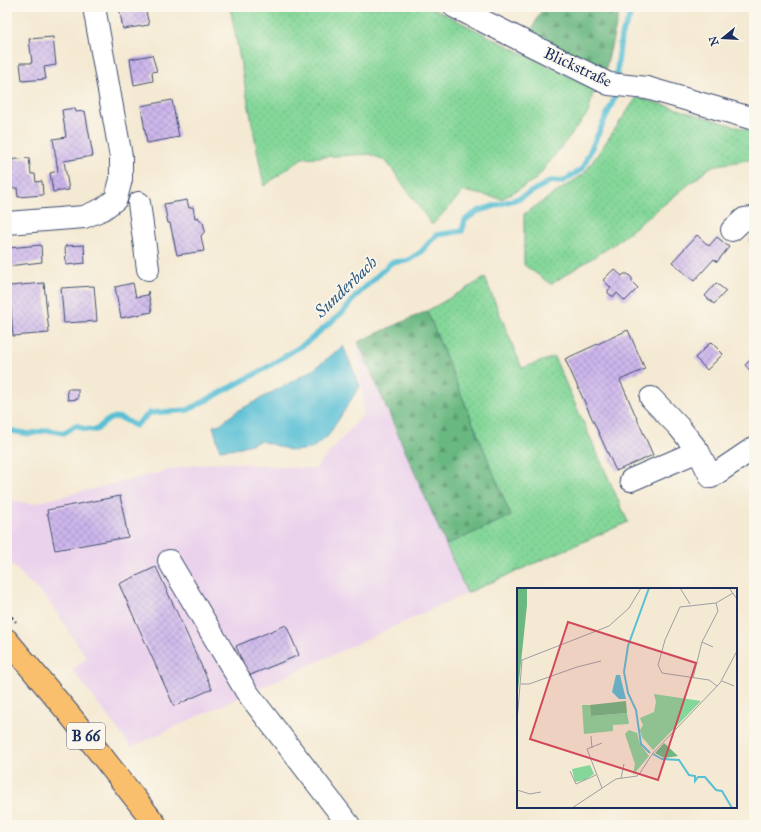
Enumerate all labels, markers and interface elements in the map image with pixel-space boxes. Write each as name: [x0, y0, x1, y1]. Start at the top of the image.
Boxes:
north arrow: [703, 18, 743, 58]
text: N: [706, 34, 722, 47]
street label: Blickstraße: [541, 43, 615, 91]
water label: Sunderbach: [309, 252, 382, 323]
inset map: [517, 588, 737, 808]
road number: B 66: [67, 723, 105, 749]

